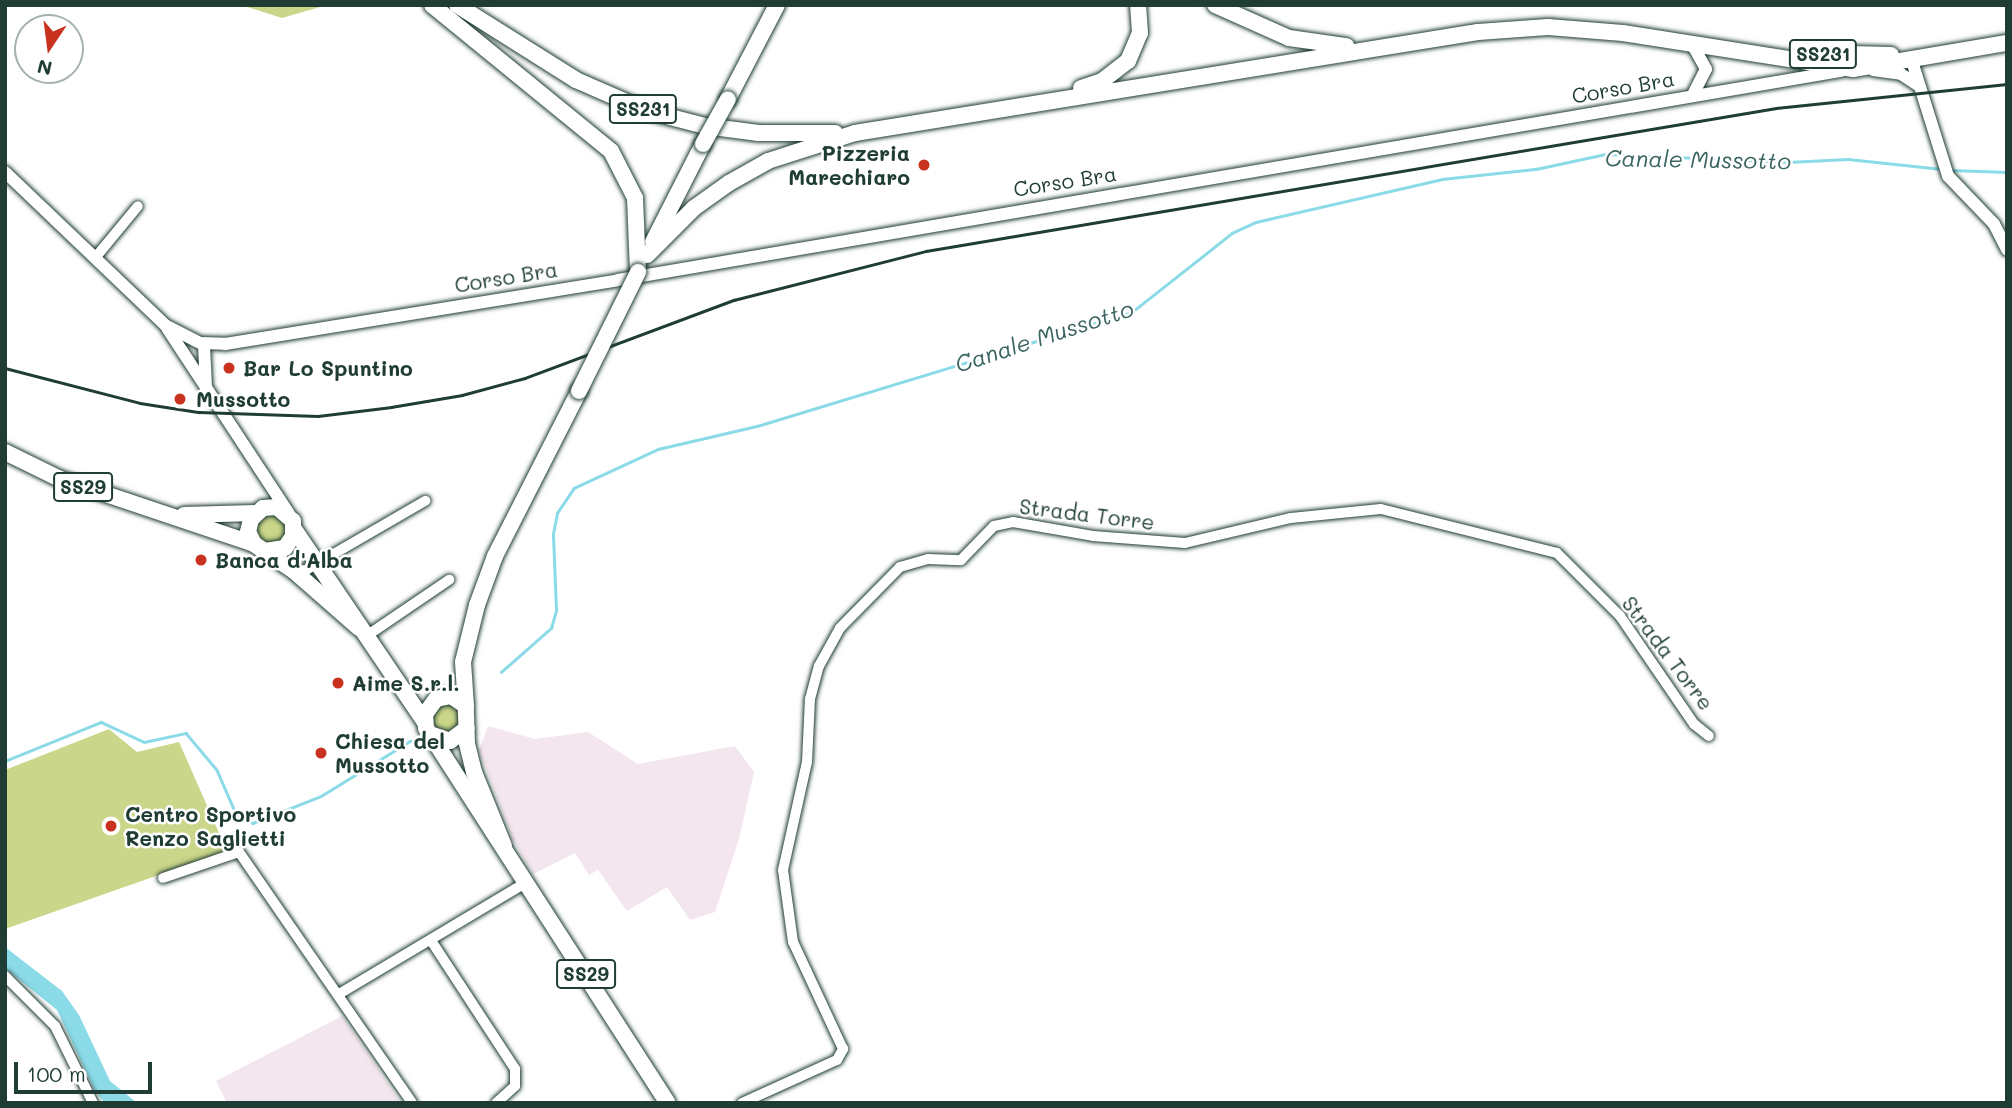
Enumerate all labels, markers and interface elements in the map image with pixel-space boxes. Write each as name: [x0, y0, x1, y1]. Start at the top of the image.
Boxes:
north arrow: [14, 14, 84, 84]
road number: SS231: [1788, 38, 1858, 70]
text: N: [35, 54, 54, 82]
street label: Corso Bra: [1570, 66, 1676, 108]
road number: SS231: [608, 94, 678, 124]
place label: Pizzeria Marechiaro: [788, 140, 910, 190]
water label: Canale Mussotto: [1605, 144, 1791, 174]
marker: Pizzeria Marechiaro: [916, 157, 932, 173]
street label: Corso Bra: [1012, 160, 1118, 202]
street label: Corso Bra: [453, 256, 559, 298]
water label: Canale Mussotto: [951, 294, 1137, 378]
place label: Bar Lo Spuntino: [243, 355, 413, 381]
marker: Bar Lo Spuntino: [221, 360, 237, 376]
place label: Mussotto: [196, 386, 290, 412]
marker: Mussotto: [170, 389, 190, 409]
road number: SS29: [52, 472, 114, 502]
street label: Strada Torre: [1018, 493, 1156, 535]
place label: Banca d'Alba: [215, 547, 353, 573]
marker: Banca d'Alba: [193, 552, 209, 568]
street label: Strada Torre: [1617, 591, 1719, 715]
place label: Aime S.r.l.: [352, 670, 460, 696]
marker: Aime S.r.l.: [330, 675, 346, 691]
place label: Chiesa del Mussotto: [335, 728, 445, 778]
marker: Chiesa del Mussotto: [313, 745, 329, 761]
place label: Centro Sportivo Renzo Saglietti: [125, 801, 296, 851]
marker: Centro Sportivo Renzo Saglietti: [103, 818, 119, 834]
road number: SS29: [554, 958, 618, 990]
scale bar: [18, 1048, 156, 1092]
text: 100 m: [27, 1060, 86, 1087]

